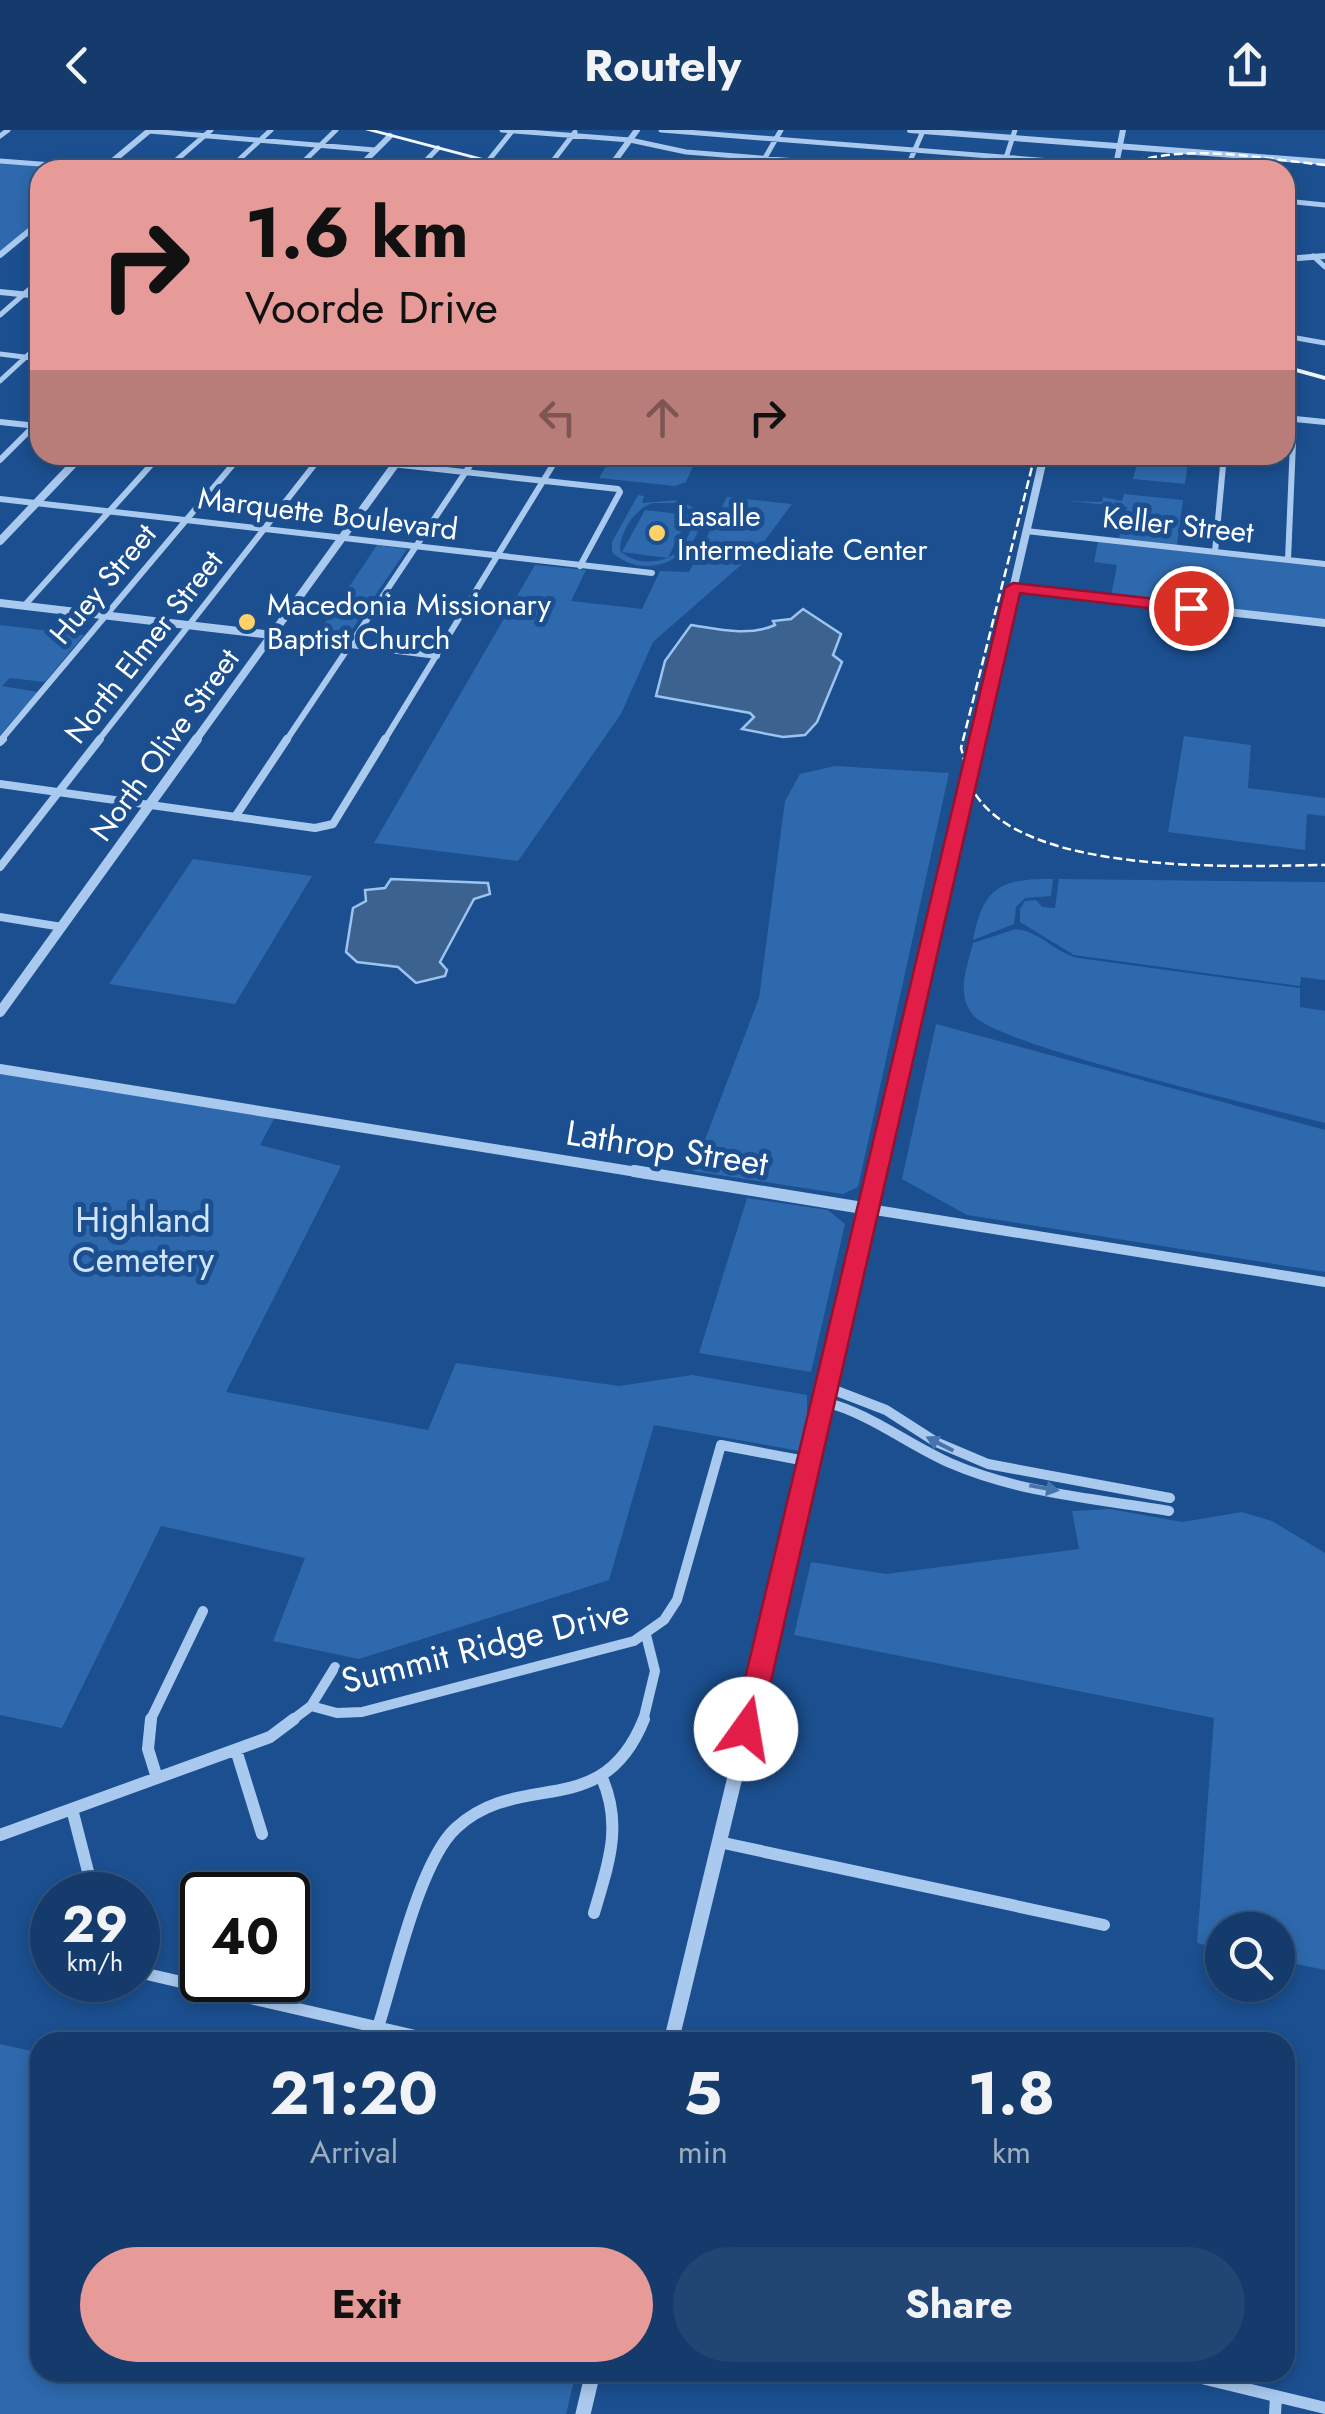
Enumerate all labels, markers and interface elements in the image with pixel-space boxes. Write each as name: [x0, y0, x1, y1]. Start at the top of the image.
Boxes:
text: Routely: [584, 33, 741, 98]
icon: back: [50, 38, 105, 93]
icon: share: [1220, 38, 1275, 93]
text: 1.6 km: [245, 182, 469, 283]
icon: right: [80, 200, 210, 330]
text: Voorde Drive: [245, 275, 498, 340]
icon: left: [530, 390, 585, 445]
icon: ahead: [635, 390, 690, 445]
icon: right: [740, 390, 795, 445]
street label: Marquette Boulevard: [196, 476, 460, 551]
place label: Lasalle Intermediate Center: [677, 494, 928, 571]
street label: Keller Street: [1100, 495, 1256, 554]
street label: Huey Street: [39, 513, 167, 653]
marker: Lasalle Intermediate Center: [646, 522, 668, 544]
street label: North Elmer Street: [54, 540, 233, 753]
pin: [1149, 566, 1234, 651]
icon: arrive: [1164, 581, 1219, 636]
place label: Macedonia Missionary Baptist Church: [267, 583, 552, 660]
marker: Macedonia Missionary Baptist Church: [236, 611, 258, 633]
street label: North Olive Street: [80, 639, 250, 850]
street label: Lathrop Street: [562, 1107, 772, 1189]
park label: Highland Cemetery: [72, 1195, 215, 1285]
one-way arrow: [926, 1436, 955, 1453]
one-way arrow: [1029, 1481, 1060, 1496]
street label: Summit Ridge Drive: [336, 1586, 634, 1706]
position arrow: [694, 1677, 798, 1781]
speed limit sign: 40: [180, 1872, 310, 2002]
text: 29: [62, 1888, 128, 1961]
map controls: [1205, 1912, 1295, 2002]
button: search: [1205, 1912, 1295, 2002]
text: km/h: [67, 1944, 123, 1980]
text: 21:20: [270, 2050, 438, 2137]
text: 5: [684, 2050, 722, 2137]
text: 1.8: [968, 2050, 1055, 2137]
text: Arrival: [310, 2129, 398, 2175]
text: min: [678, 2129, 728, 2175]
text: km: [992, 2129, 1031, 2175]
button: Exit: [80, 2247, 653, 2362]
button: Share: [673, 2247, 1245, 2362]

